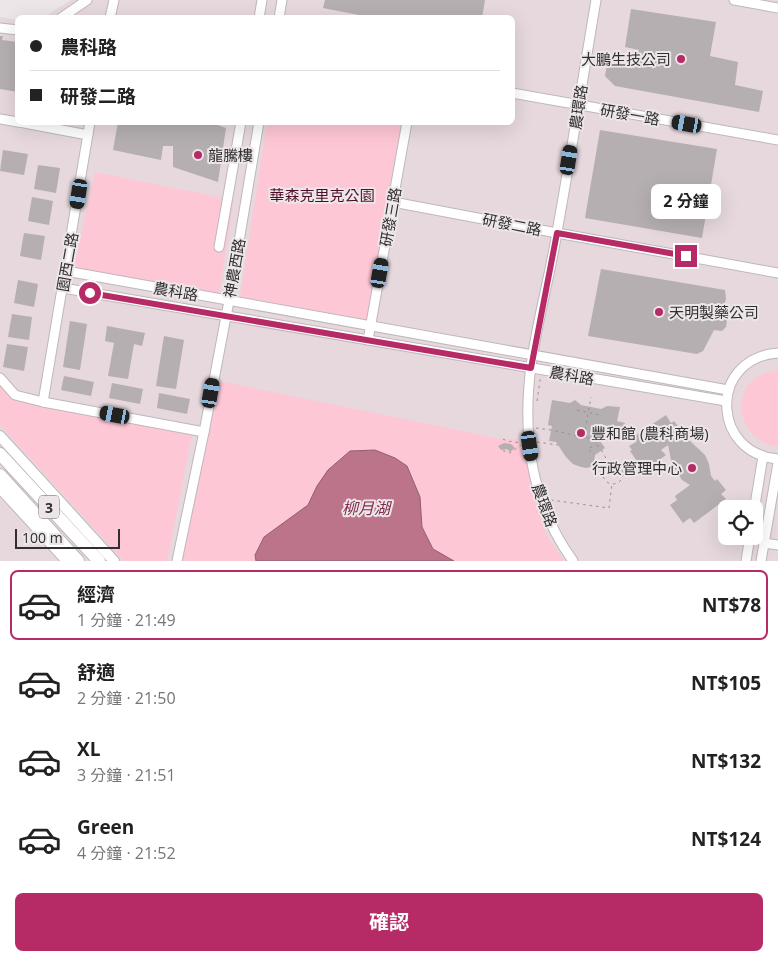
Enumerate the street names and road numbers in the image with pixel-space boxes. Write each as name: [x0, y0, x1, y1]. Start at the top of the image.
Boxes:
street label: 農環路: [565, 83, 591, 131]
street label: 研發一路: [599, 99, 661, 129]
street label: 研發三路: [375, 186, 405, 248]
street label: 研發二路: [481, 208, 543, 240]
street label: 園西二路: [52, 231, 82, 293]
street label: 神農西路: [219, 237, 249, 299]
street label: 農科路: [152, 277, 200, 305]
street label: 農科路: [548, 361, 596, 389]
street label: 農環路: [528, 480, 562, 530]
road number: 3: [39, 496, 59, 518]

